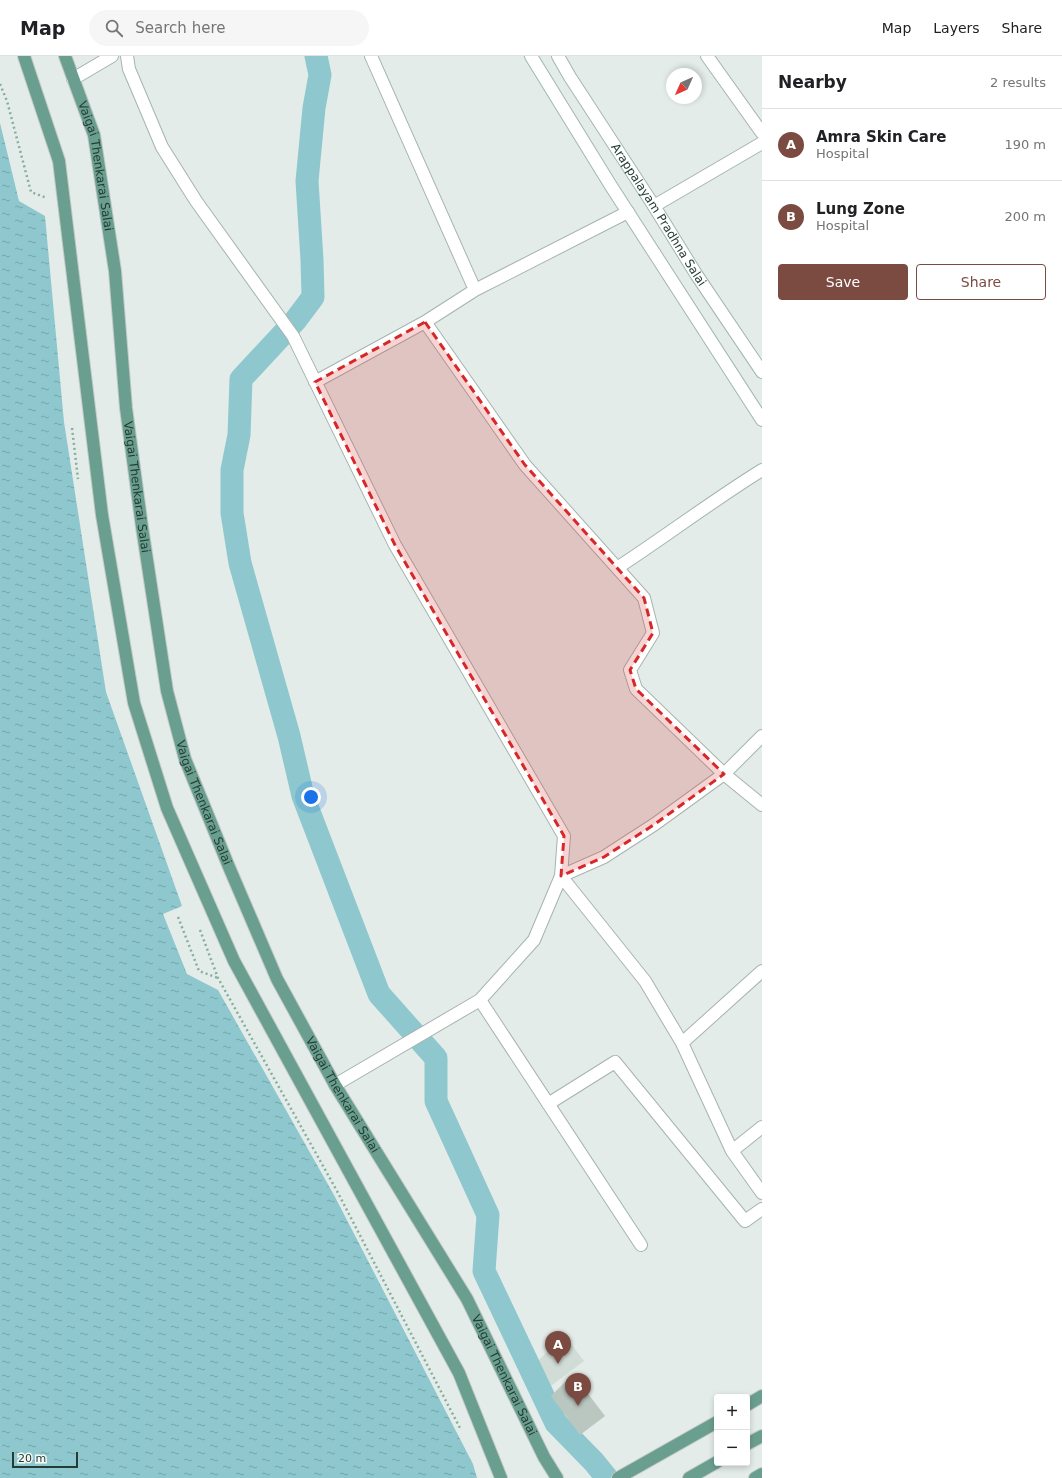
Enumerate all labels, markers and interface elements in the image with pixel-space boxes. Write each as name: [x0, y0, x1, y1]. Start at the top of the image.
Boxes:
search box: [89, 10, 369, 46]
text: Map: [20, 17, 65, 39]
icon: search: [103, 17, 125, 39]
text: Search here: [135, 19, 225, 37]
text: Map: [882, 20, 911, 36]
text: Layers: [933, 20, 980, 36]
text: Share: [1002, 20, 1042, 36]
north arrow: [666, 68, 702, 104]
text: Nearby: [778, 72, 847, 92]
text: 2 results: [990, 75, 1046, 90]
street label: Vaigai Thenkarai Salai: [75, 99, 116, 232]
text: Amra Skin Care: [816, 128, 947, 146]
text: A: [786, 137, 796, 152]
text: 190 m: [1004, 137, 1046, 152]
street label: Arappalayam Pradhna Salai: [608, 141, 709, 289]
text: Hospital: [816, 146, 869, 161]
text: Lung Zone: [816, 200, 905, 218]
text: B: [786, 209, 796, 224]
text: 200 m: [1004, 209, 1046, 224]
text: Hospital: [816, 218, 869, 233]
button: Save: [778, 264, 908, 300]
button: Share: [916, 264, 1046, 300]
street label: Vaigai Thenkarai Salai: [121, 420, 153, 554]
street label: Vaigai Thenkarai Salai: [173, 739, 234, 867]
your location: [301, 787, 321, 807]
street label: Vaigai Thenkarai Salai: [303, 1034, 382, 1156]
street label: Vaigai Thenkarai Salai: [469, 1312, 539, 1438]
pin: A: [545, 1331, 571, 1364]
pin: B: [565, 1373, 591, 1406]
map controls: [714, 1394, 750, 1466]
button: +: [714, 1394, 750, 1430]
button: −: [714, 1430, 750, 1466]
scale bar: [12, 1450, 78, 1469]
text: 20 m: [18, 1452, 46, 1465]

